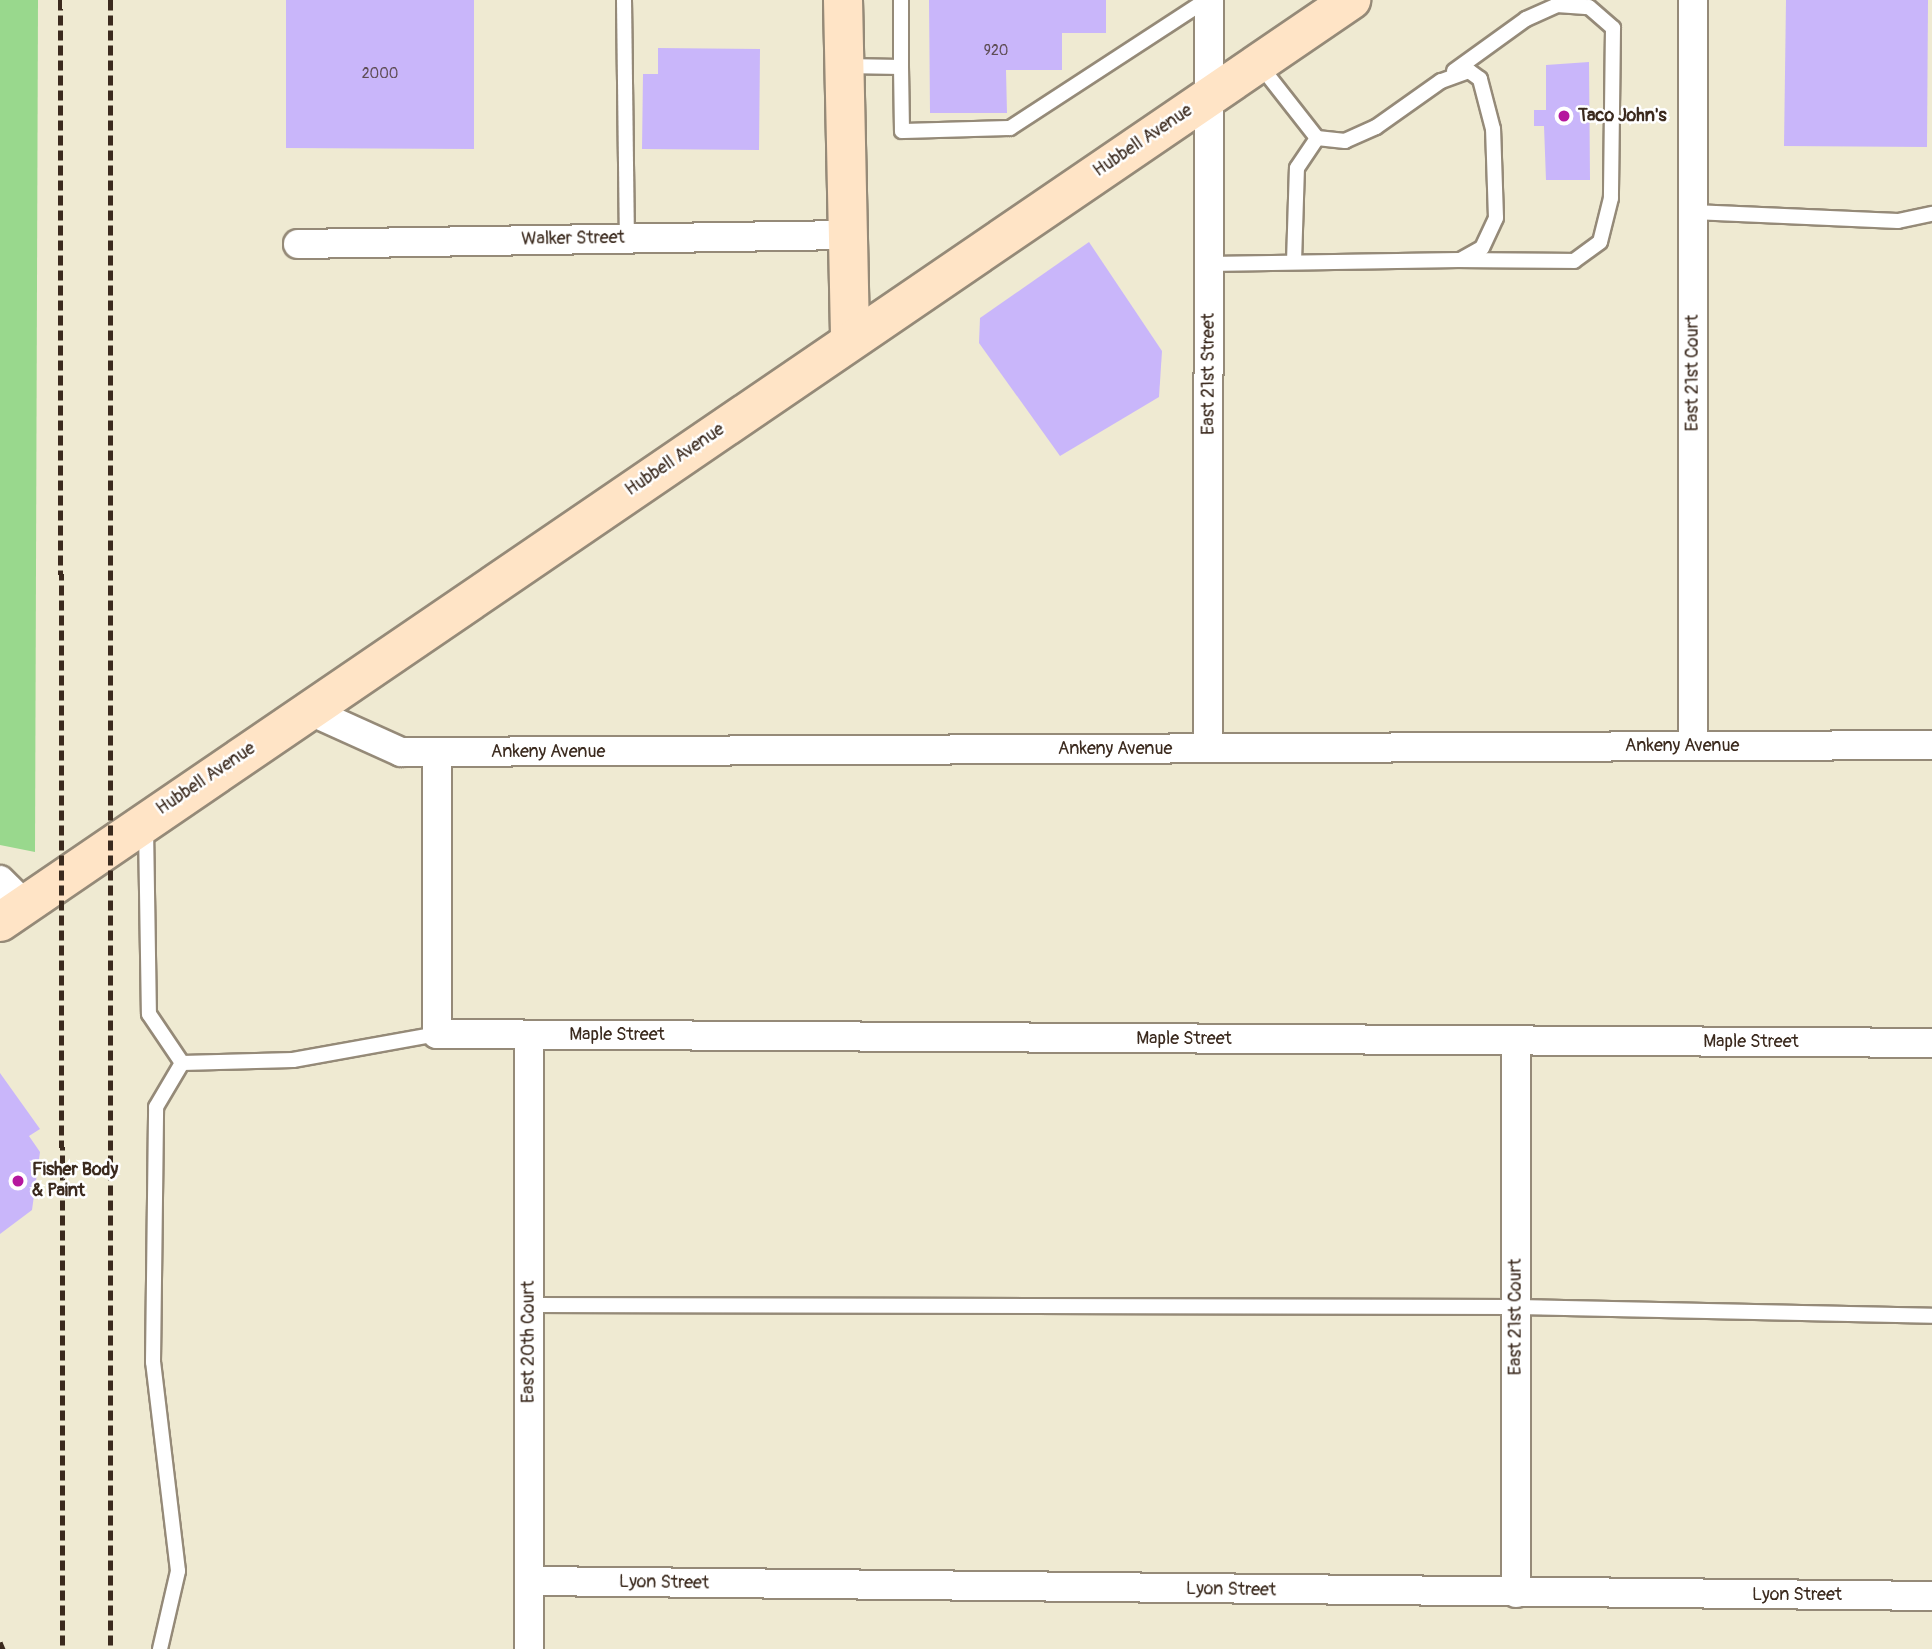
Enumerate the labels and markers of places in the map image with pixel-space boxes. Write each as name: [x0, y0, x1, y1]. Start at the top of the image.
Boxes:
place label: Taco John's: [1578, 105, 1667, 127]
marker: Taco John's: [1556, 108, 1572, 124]
place label: Fisher Body & Paint: [32, 1160, 118, 1202]
marker: Fisher Body & Paint: [10, 1173, 26, 1189]

